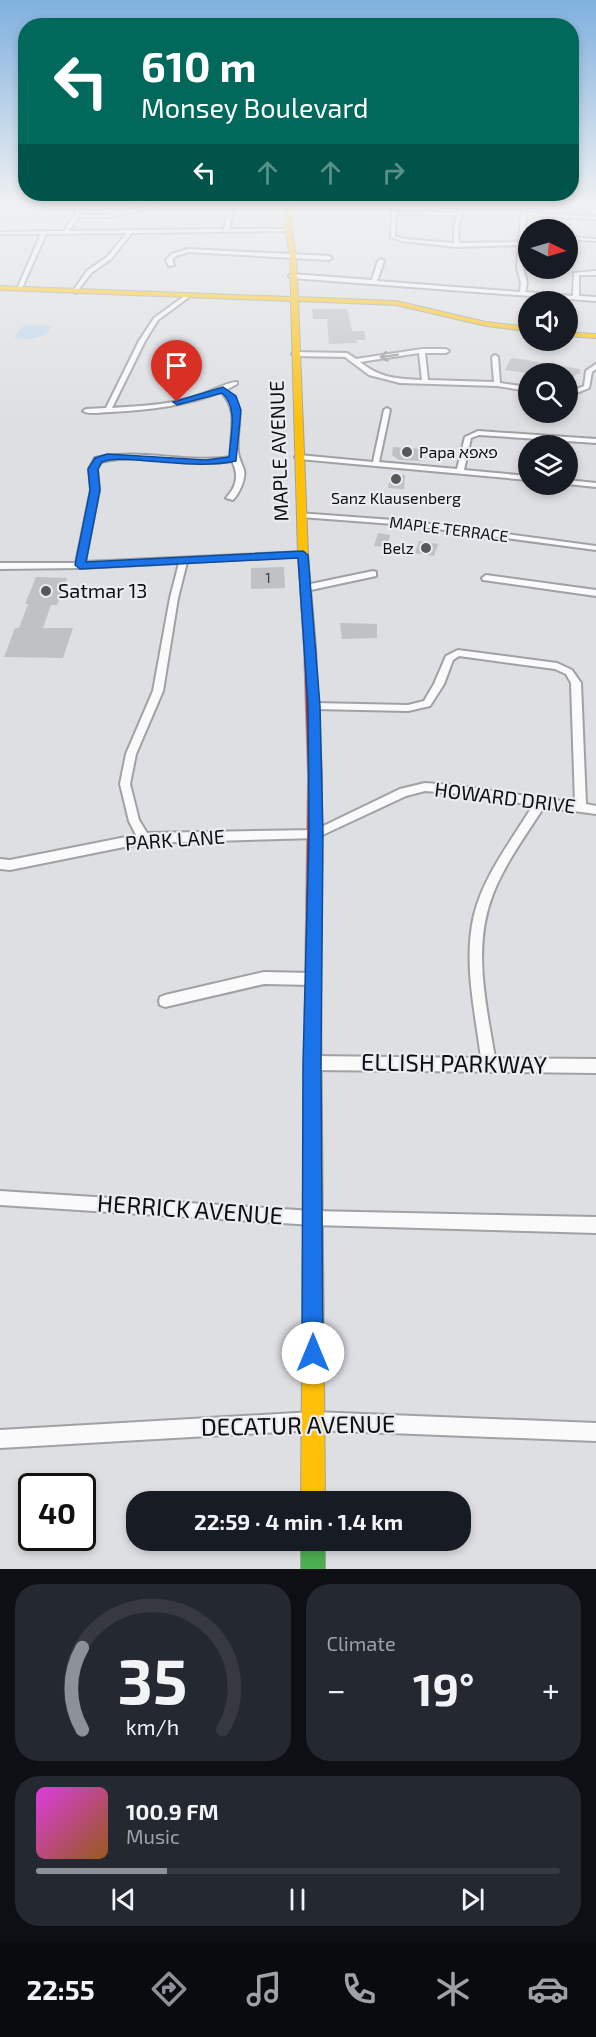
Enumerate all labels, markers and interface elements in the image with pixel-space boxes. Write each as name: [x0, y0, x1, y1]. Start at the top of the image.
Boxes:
text: 610 m: [141, 40, 257, 90]
icon: left: [42, 42, 120, 120]
text: Monsey Boulevard: [141, 91, 368, 123]
icon: left: [188, 156, 221, 189]
icon: ahead: [251, 156, 284, 189]
icon: ahead: [314, 156, 347, 189]
icon: right: [377, 156, 410, 189]
north arrow: [518, 219, 578, 279]
map controls: [518, 219, 578, 495]
button: sound: [518, 291, 578, 351]
pin: [151, 340, 202, 402]
icon: arrive: [160, 349, 193, 382]
one-way arrow: [380, 351, 400, 362]
button: search: [518, 363, 578, 423]
street label: MAPLE AVENUE: [264, 380, 292, 522]
button: layers: [518, 435, 578, 495]
place label: Papa פאפא: [419, 442, 498, 461]
marker: Papa פאפא: [400, 445, 414, 459]
marker: Sanz Klausenberg: [389, 472, 403, 486]
place label: Sanz Klausenberg: [331, 488, 461, 507]
street label: MAPLE TERRACE: [388, 512, 510, 545]
place label: Belz: [383, 538, 414, 557]
marker: Belz: [419, 541, 433, 555]
house number: 1: [265, 569, 271, 586]
place label: Satmar 13: [58, 578, 147, 602]
marker: Satmar 13: [39, 584, 53, 598]
street label: HOWARD DRIVE: [433, 776, 577, 818]
street label: PARK LANE: [124, 824, 226, 854]
street label: ELLISH PARKWAY: [361, 1046, 548, 1079]
street label: HERRICK AVENUE: [96, 1188, 284, 1229]
position arrow: [281, 1321, 345, 1385]
street label: DECATUR AVENUE: [200, 1408, 395, 1441]
speed limit sign: 40: [18, 1473, 96, 1551]
text: 22:59 · 4 min · 1.4 km: [194, 1508, 403, 1534]
text: Climate: [327, 1631, 396, 1655]
text: 35: [118, 1642, 188, 1717]
text: 19°: [413, 1661, 475, 1715]
text: −: [327, 1669, 346, 1709]
text: +: [542, 1669, 560, 1709]
text: km/h: [126, 1714, 179, 1739]
text: 100.9 FM: [126, 1798, 219, 1824]
text: Music: [126, 1824, 180, 1848]
icon: previous: [107, 1883, 140, 1916]
icon: pause: [281, 1883, 314, 1916]
icon: next: [456, 1883, 489, 1916]
icon: directions: [148, 1968, 190, 2010]
icon: music: [243, 1968, 285, 2010]
icon: phone: [338, 1968, 380, 2010]
icon: climate: [432, 1968, 474, 2010]
icon: car: [527, 1968, 569, 2010]
text: 22:55: [26, 1973, 95, 2005]

